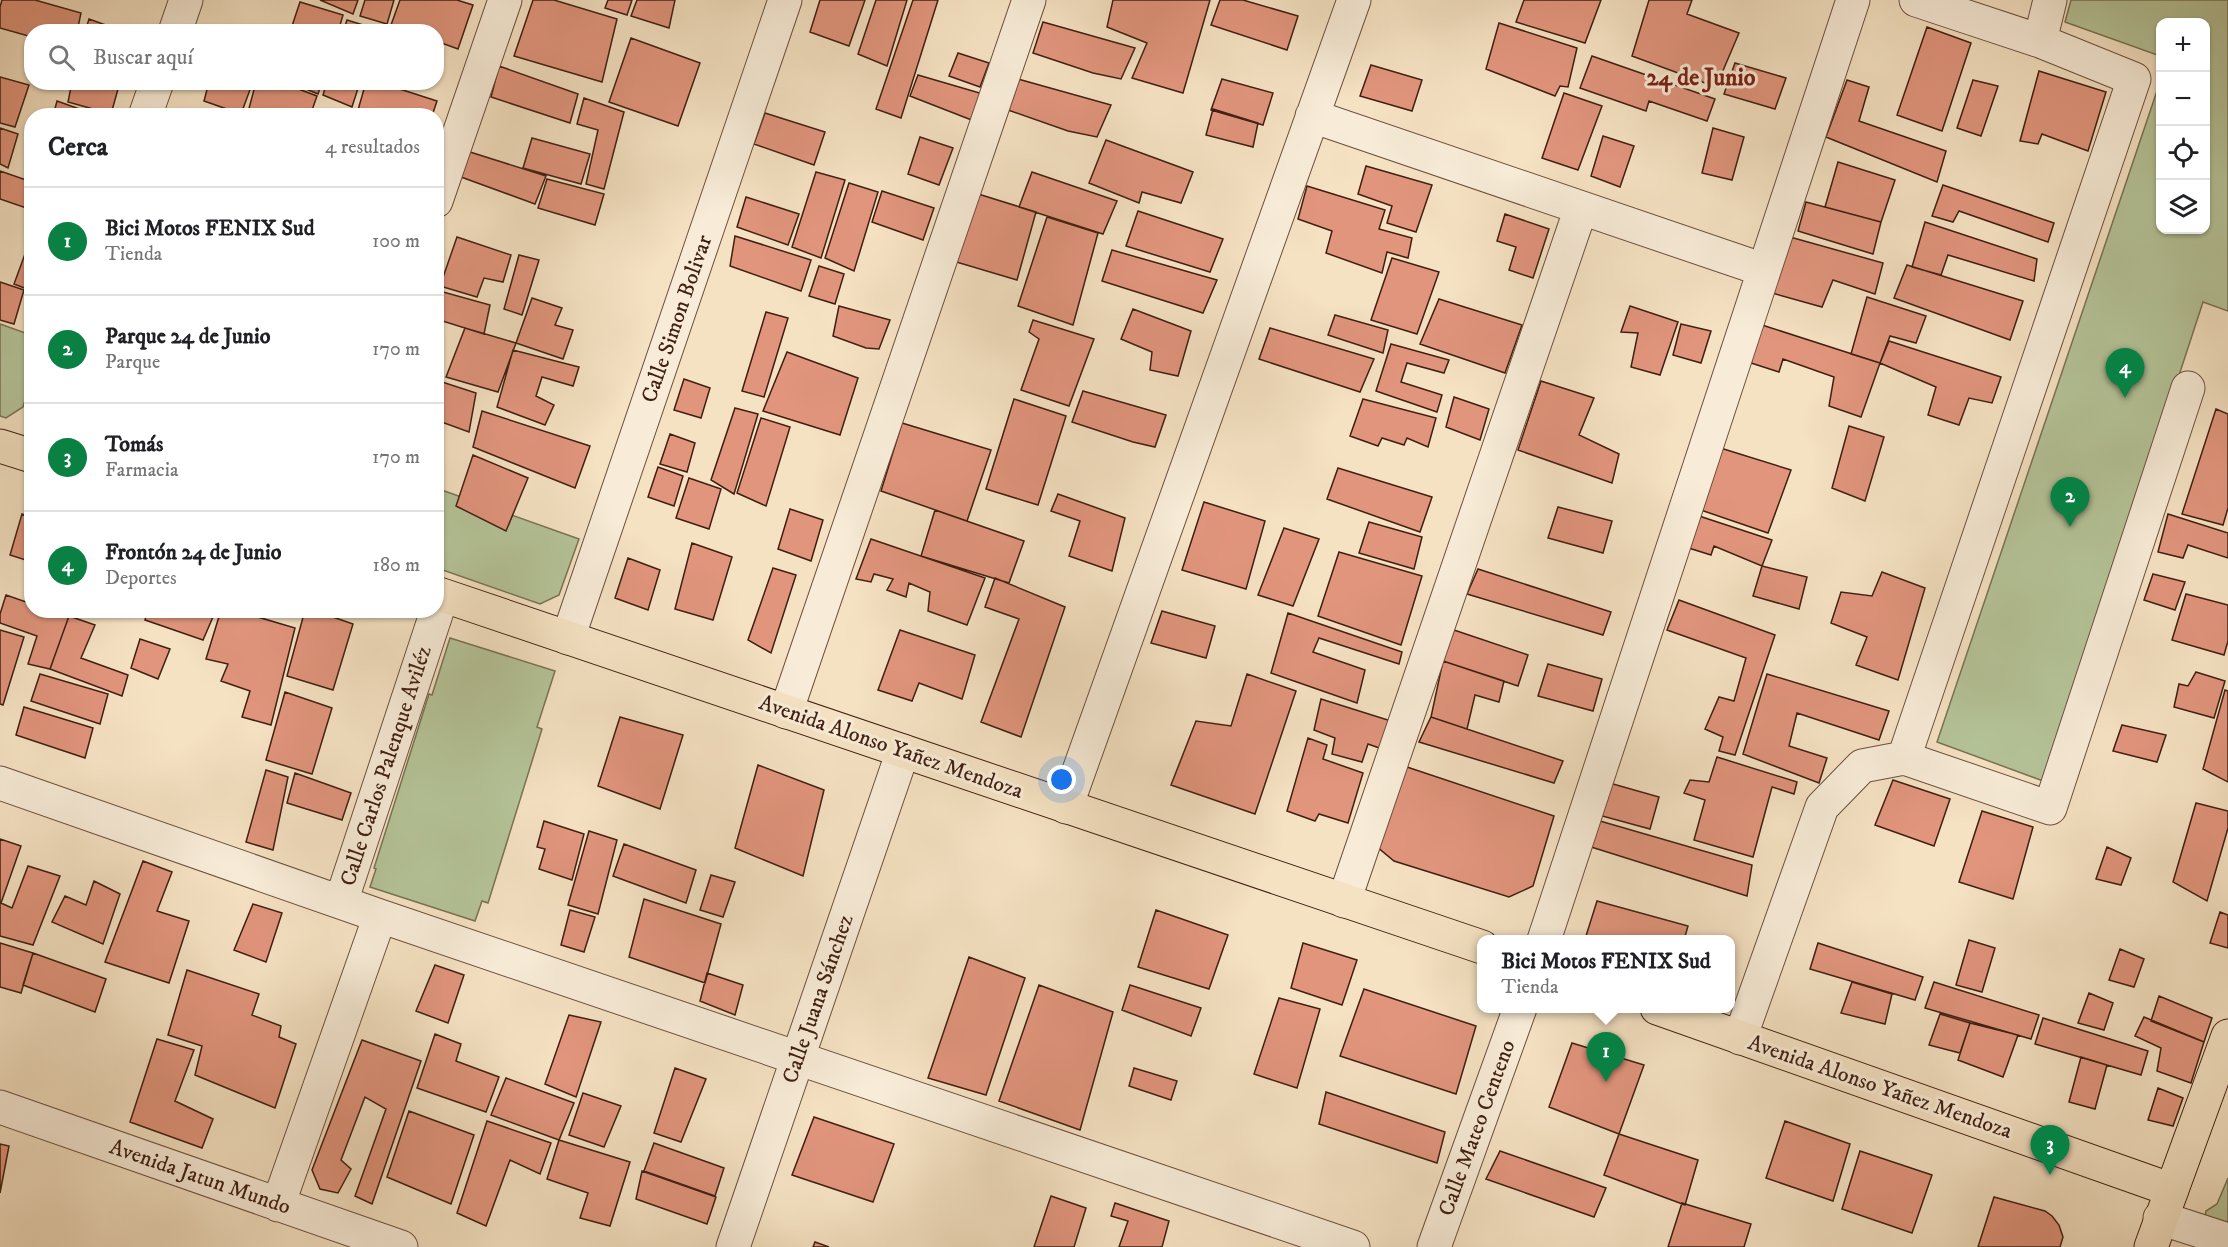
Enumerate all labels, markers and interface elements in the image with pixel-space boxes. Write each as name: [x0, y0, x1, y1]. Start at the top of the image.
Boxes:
map controls: [2156, 18, 2210, 234]
button: +: [2156, 18, 2210, 72]
search box: [24, 24, 444, 90]
icon: search: [45, 41, 78, 74]
text: Buscar aquí: [93, 44, 193, 71]
district label: 24 de Junio: [1647, 63, 1756, 93]
button: −: [2156, 72, 2210, 126]
button: locate: [2156, 126, 2210, 180]
text: Cerca: [48, 131, 108, 164]
text: 4 resultados: [325, 135, 420, 160]
button: layers: [2156, 180, 2210, 234]
text: Bici Motos FENIX Sud: [105, 215, 315, 242]
text: 1: [64, 229, 71, 254]
text: 100 m: [372, 229, 420, 254]
street label: Calle Simon Bolivar: [636, 231, 719, 406]
text: Tienda: [105, 242, 162, 267]
text: Parque 24 de Junio: [105, 323, 270, 350]
text: 2: [63, 337, 72, 362]
text: 170 m: [372, 337, 420, 362]
pin: 4: [2106, 348, 2144, 398]
text: Parque: [105, 350, 160, 375]
text: Tomás: [105, 431, 163, 458]
text: 3: [64, 445, 71, 470]
text: 170 m: [372, 445, 420, 470]
text: Farmacia: [105, 458, 178, 483]
pin: 2: [2050, 478, 2090, 527]
text: Frontón 24 de Junio: [105, 539, 281, 566]
text: 4: [62, 553, 73, 578]
text: 180 m: [373, 553, 420, 578]
text: Deportes: [105, 566, 177, 591]
street label: Calle Carlos Palenque Aviléz: [334, 642, 438, 889]
street label: Avenida Alonso Yañez Mendoza: [755, 689, 1027, 805]
your location: [1047, 765, 1076, 794]
street label: Calle Juana Sánchez: [776, 911, 860, 1087]
popup: [1477, 935, 1735, 1013]
text: Bici Motos FENIX Sud: [1501, 948, 1711, 975]
text: Tienda: [1501, 975, 1559, 1000]
street label: Avenida Alonso Yañez Mendoza: [1744, 1029, 2016, 1145]
pin: 1: [1586, 1032, 1626, 1082]
street label: Calle Mateo Centeno: [1433, 1036, 1521, 1220]
pin: 3: [2030, 1126, 2070, 1175]
street label: Avenida Jatun Mundo: [106, 1133, 294, 1221]

